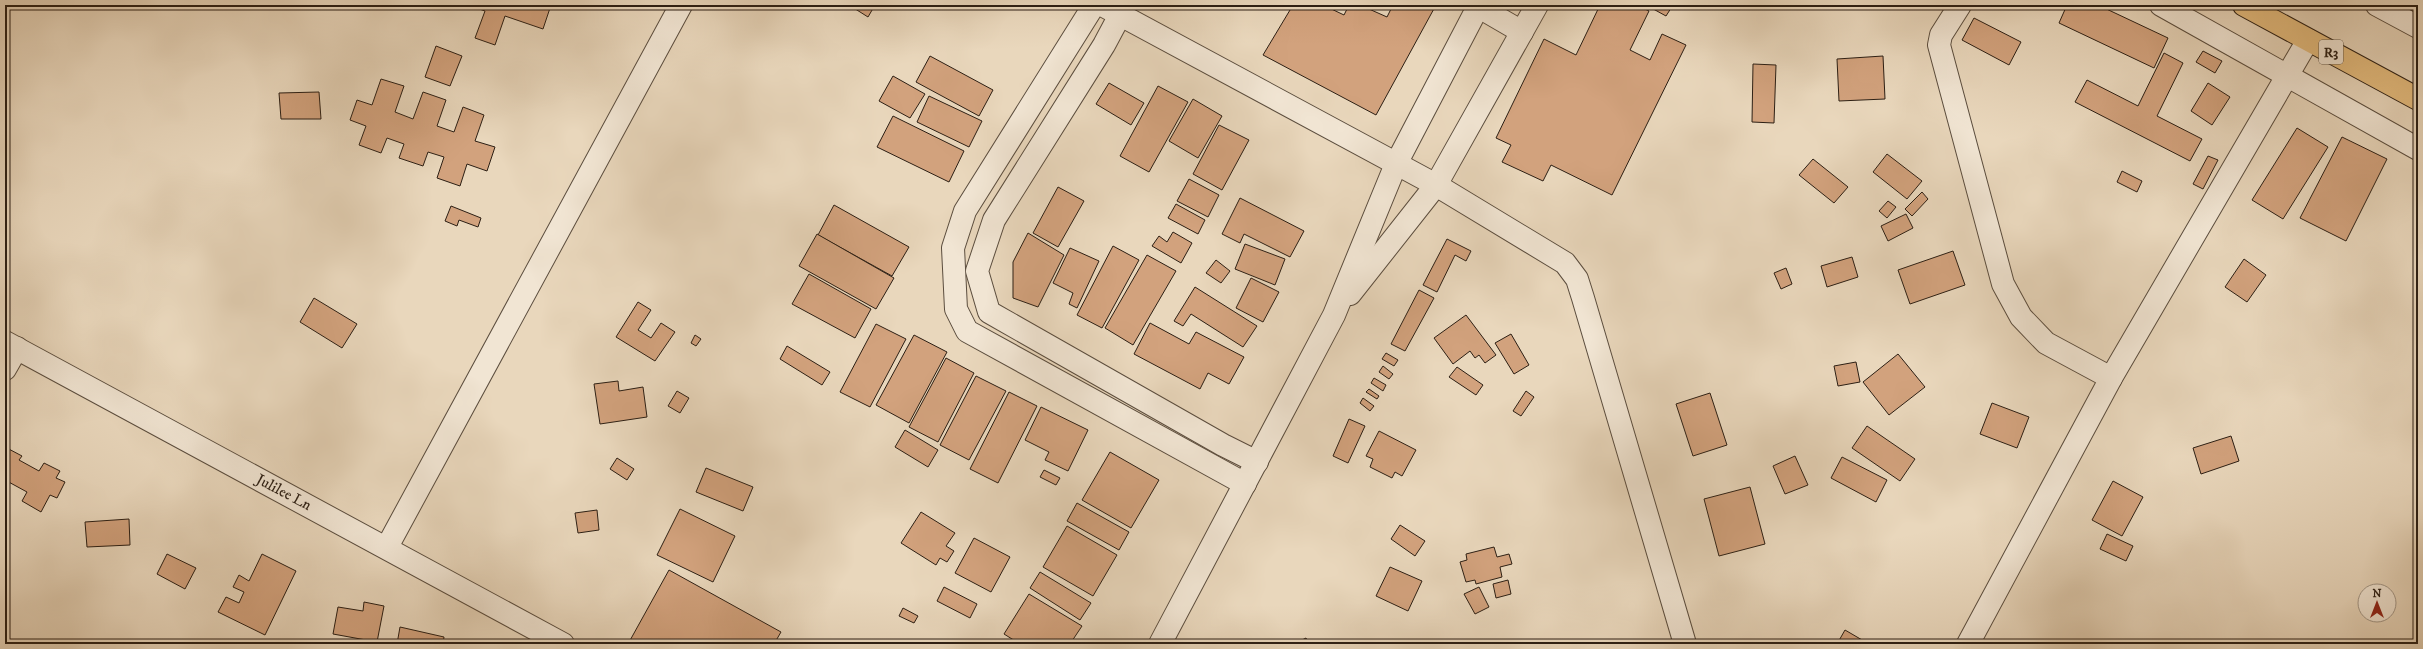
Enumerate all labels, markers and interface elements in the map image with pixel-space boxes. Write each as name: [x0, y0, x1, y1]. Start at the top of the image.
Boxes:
road number: R3: [2319, 40, 2343, 64]
street label: Julilee Ln: [251, 469, 315, 515]
north arrow: [2357, 583, 2397, 623]
text: N: [2372, 587, 2382, 601]

